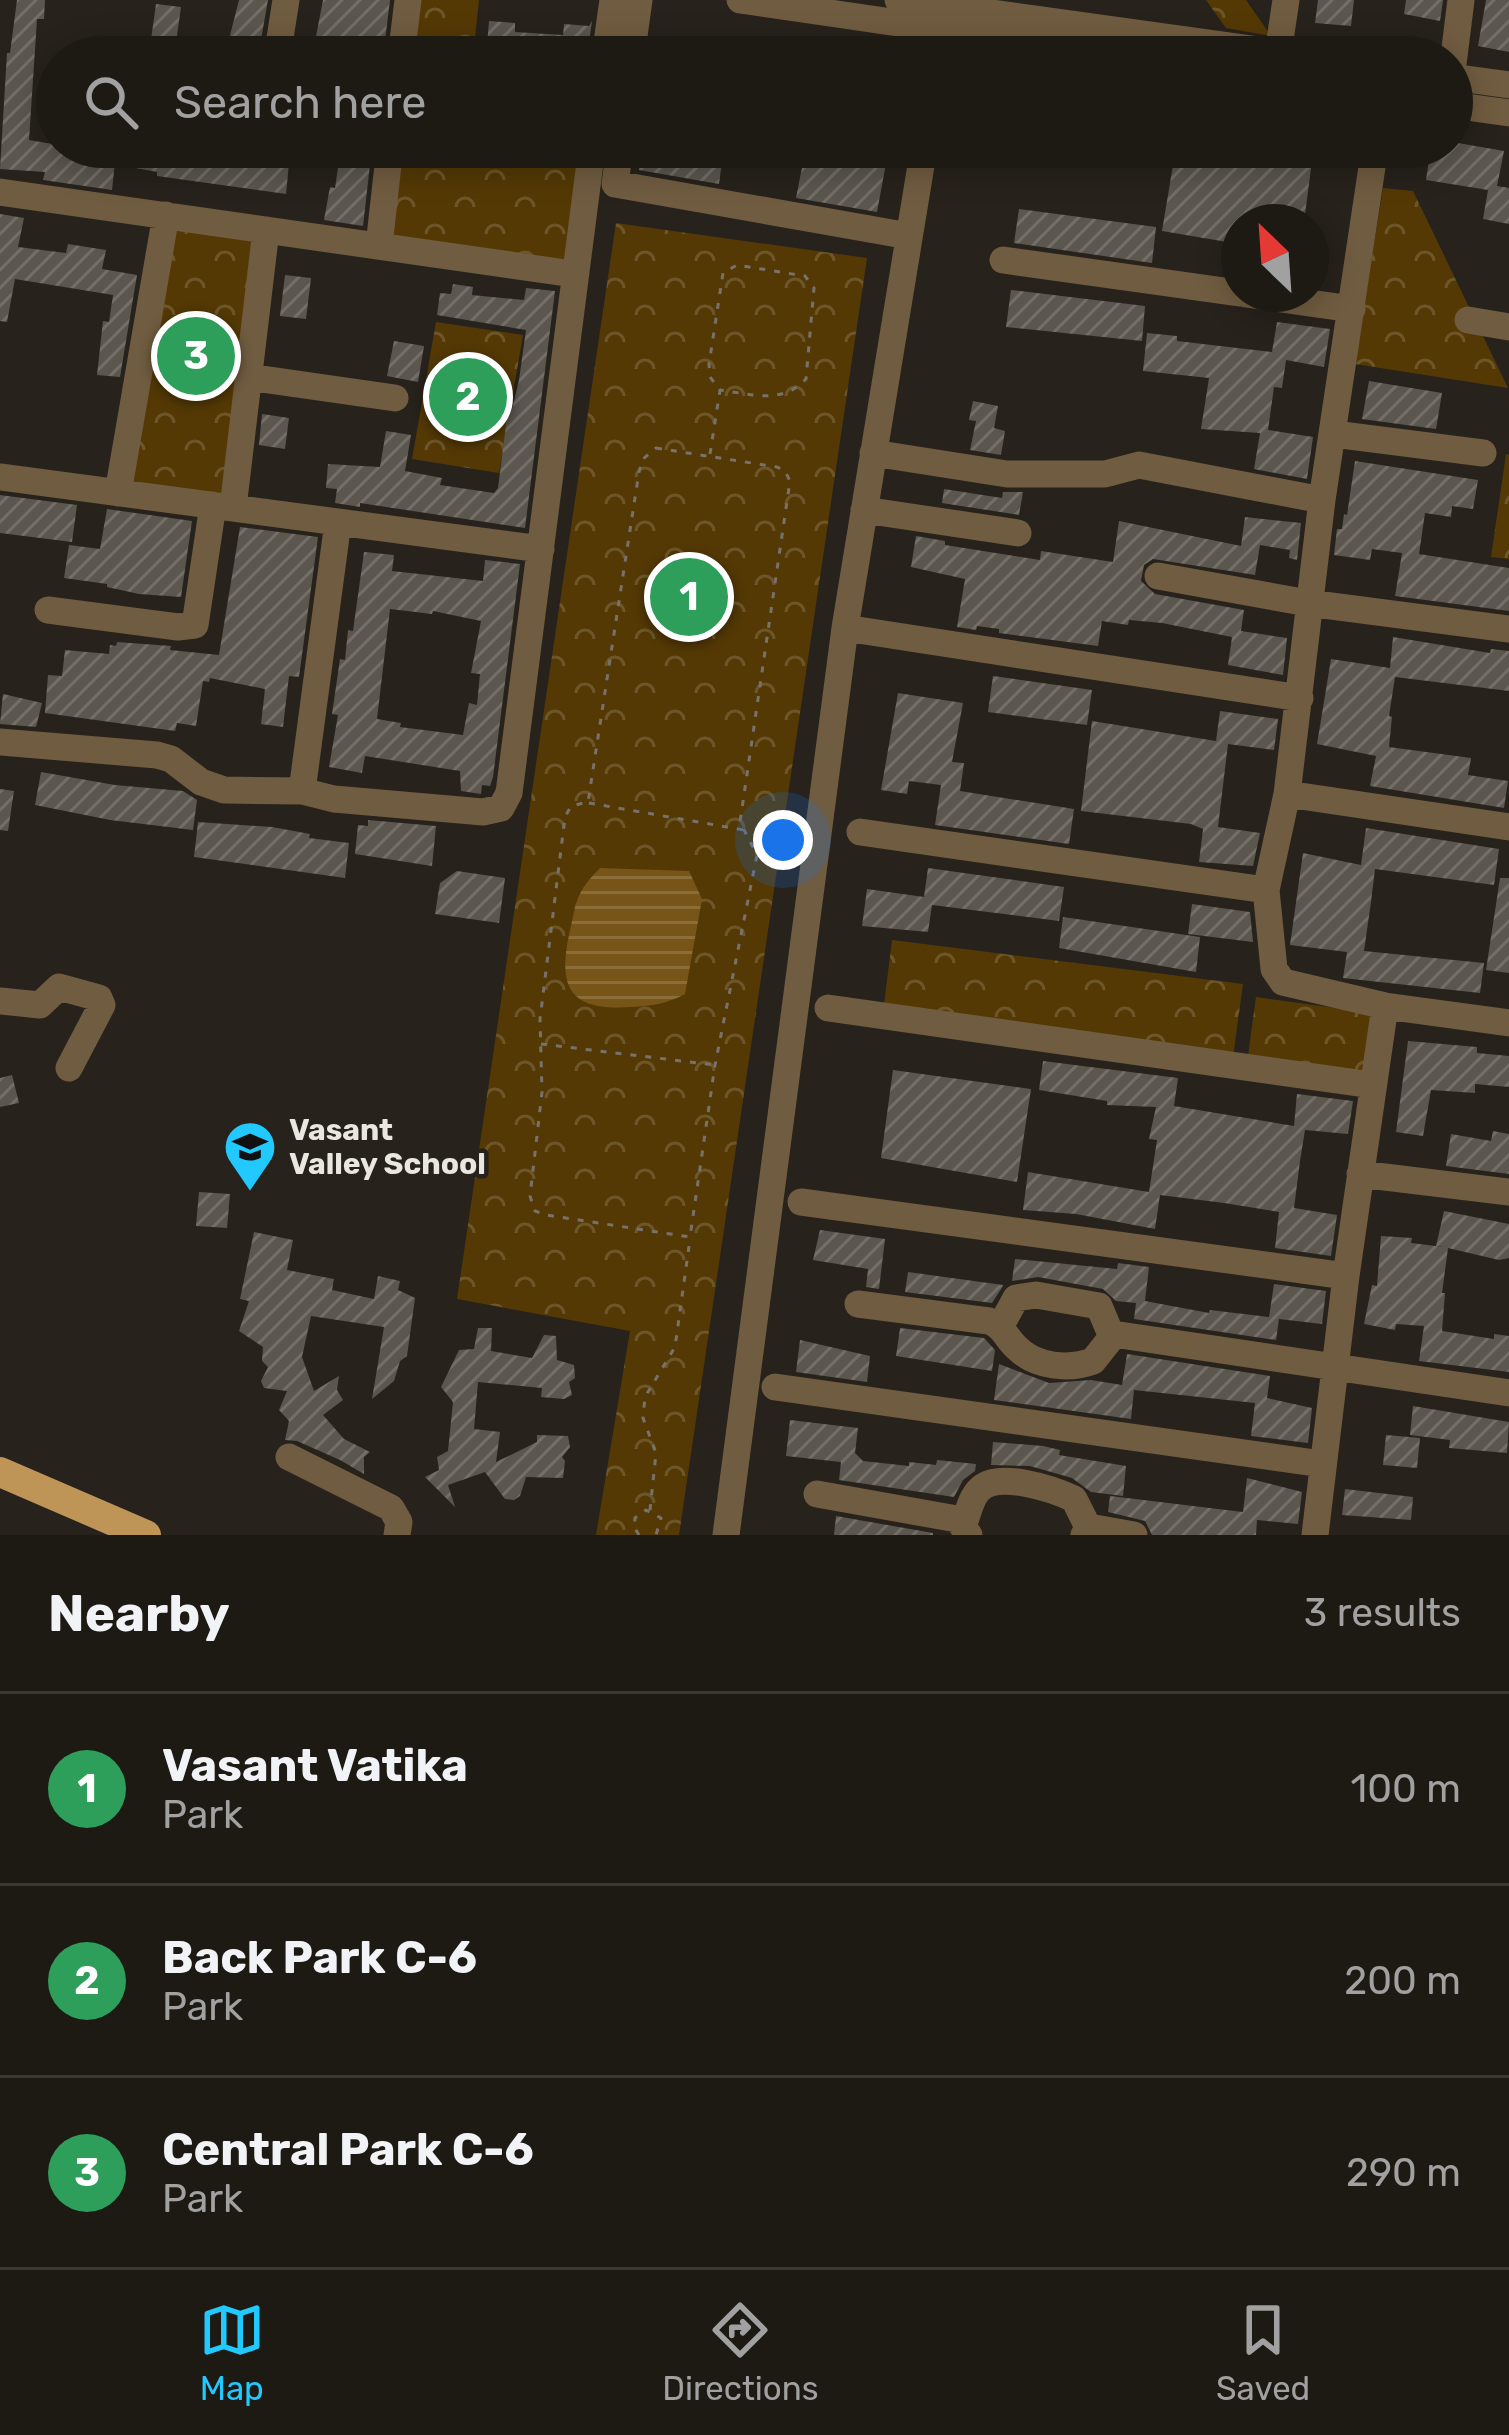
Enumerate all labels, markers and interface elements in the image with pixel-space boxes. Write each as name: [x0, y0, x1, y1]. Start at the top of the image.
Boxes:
search box: [36, 36, 1473, 168]
icon: search: [78, 69, 144, 135]
text: Search here: [174, 76, 426, 129]
north arrow: [1221, 204, 1329, 312]
pin: 3: [157, 311, 235, 401]
pin: 2: [429, 352, 507, 442]
pin: 1: [650, 552, 728, 642]
your location: [753, 810, 813, 870]
place label: Vasant Valley School: [289, 1112, 486, 1182]
school or university icon: Vasant Valley School: [222, 1119, 278, 1193]
text: Nearby: [48, 1583, 230, 1644]
text: 3 results: [1304, 1590, 1461, 1636]
text: Vasant Vatika: [162, 1739, 468, 1792]
text: 1: [77, 1766, 97, 1812]
text: 100 m: [1351, 1766, 1461, 1812]
text: Park: [162, 1792, 243, 1838]
text: Back Park C-6: [162, 1931, 477, 1984]
text: 2: [74, 1958, 100, 2004]
text: 200 m: [1344, 1958, 1461, 2004]
text: Park: [162, 1984, 243, 2030]
text: Central Park C-6: [162, 2123, 534, 2176]
text: 3: [74, 2150, 100, 2196]
text: 290 m: [1346, 2150, 1461, 2196]
text: Park: [162, 2176, 243, 2222]
tab: Map: [199, 2297, 265, 2408]
tab: Directions: [662, 2297, 819, 2408]
tab: Saved: [1216, 2297, 1310, 2408]

